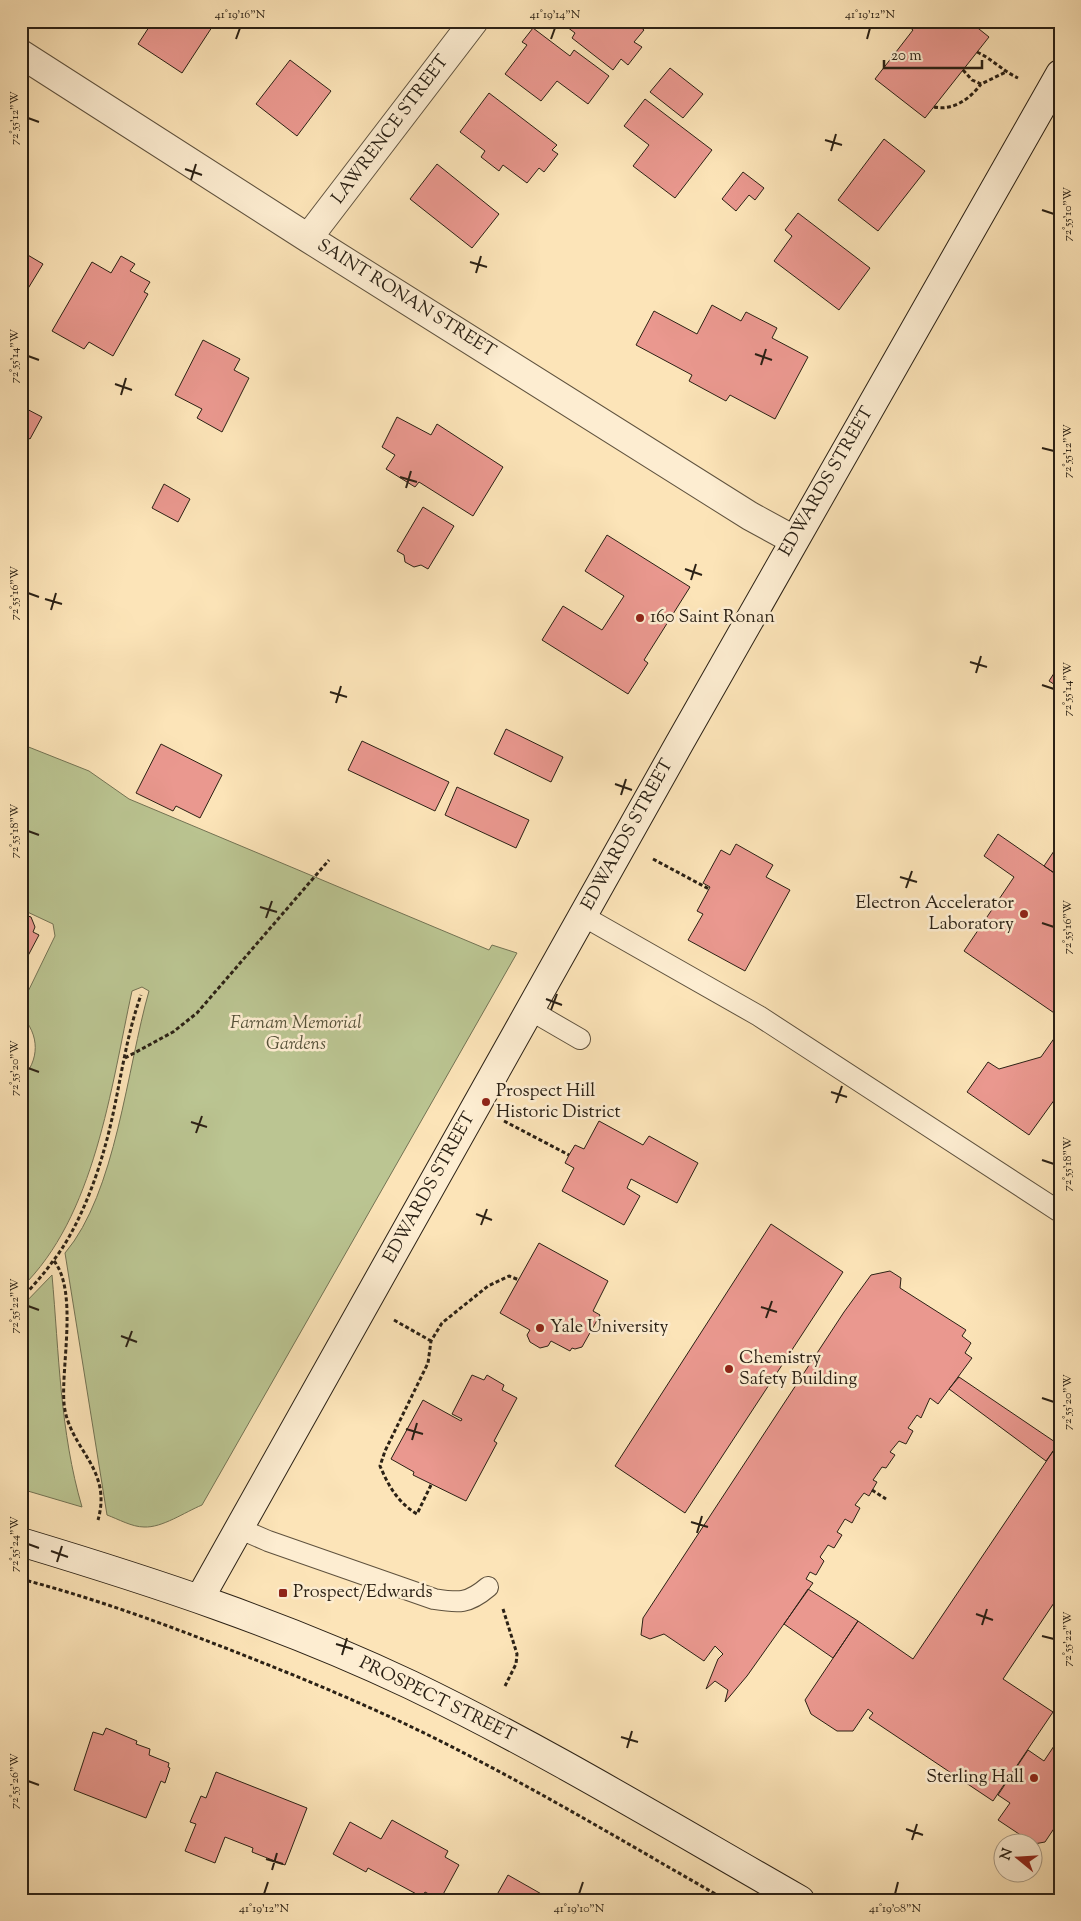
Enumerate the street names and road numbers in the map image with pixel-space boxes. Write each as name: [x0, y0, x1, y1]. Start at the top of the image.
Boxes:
street label: LAWRENCE STREET: [326, 50, 456, 210]
street label: SAINT RONAN STREET: [311, 233, 501, 365]
street label: EDWARDS STREET: [773, 402, 881, 562]
street label: EDWARDS STREET: [576, 754, 681, 915]
street label: EDWARDS STREET: [378, 1107, 483, 1268]
street label: PROSPECT STREET: [354, 1651, 520, 1749]

